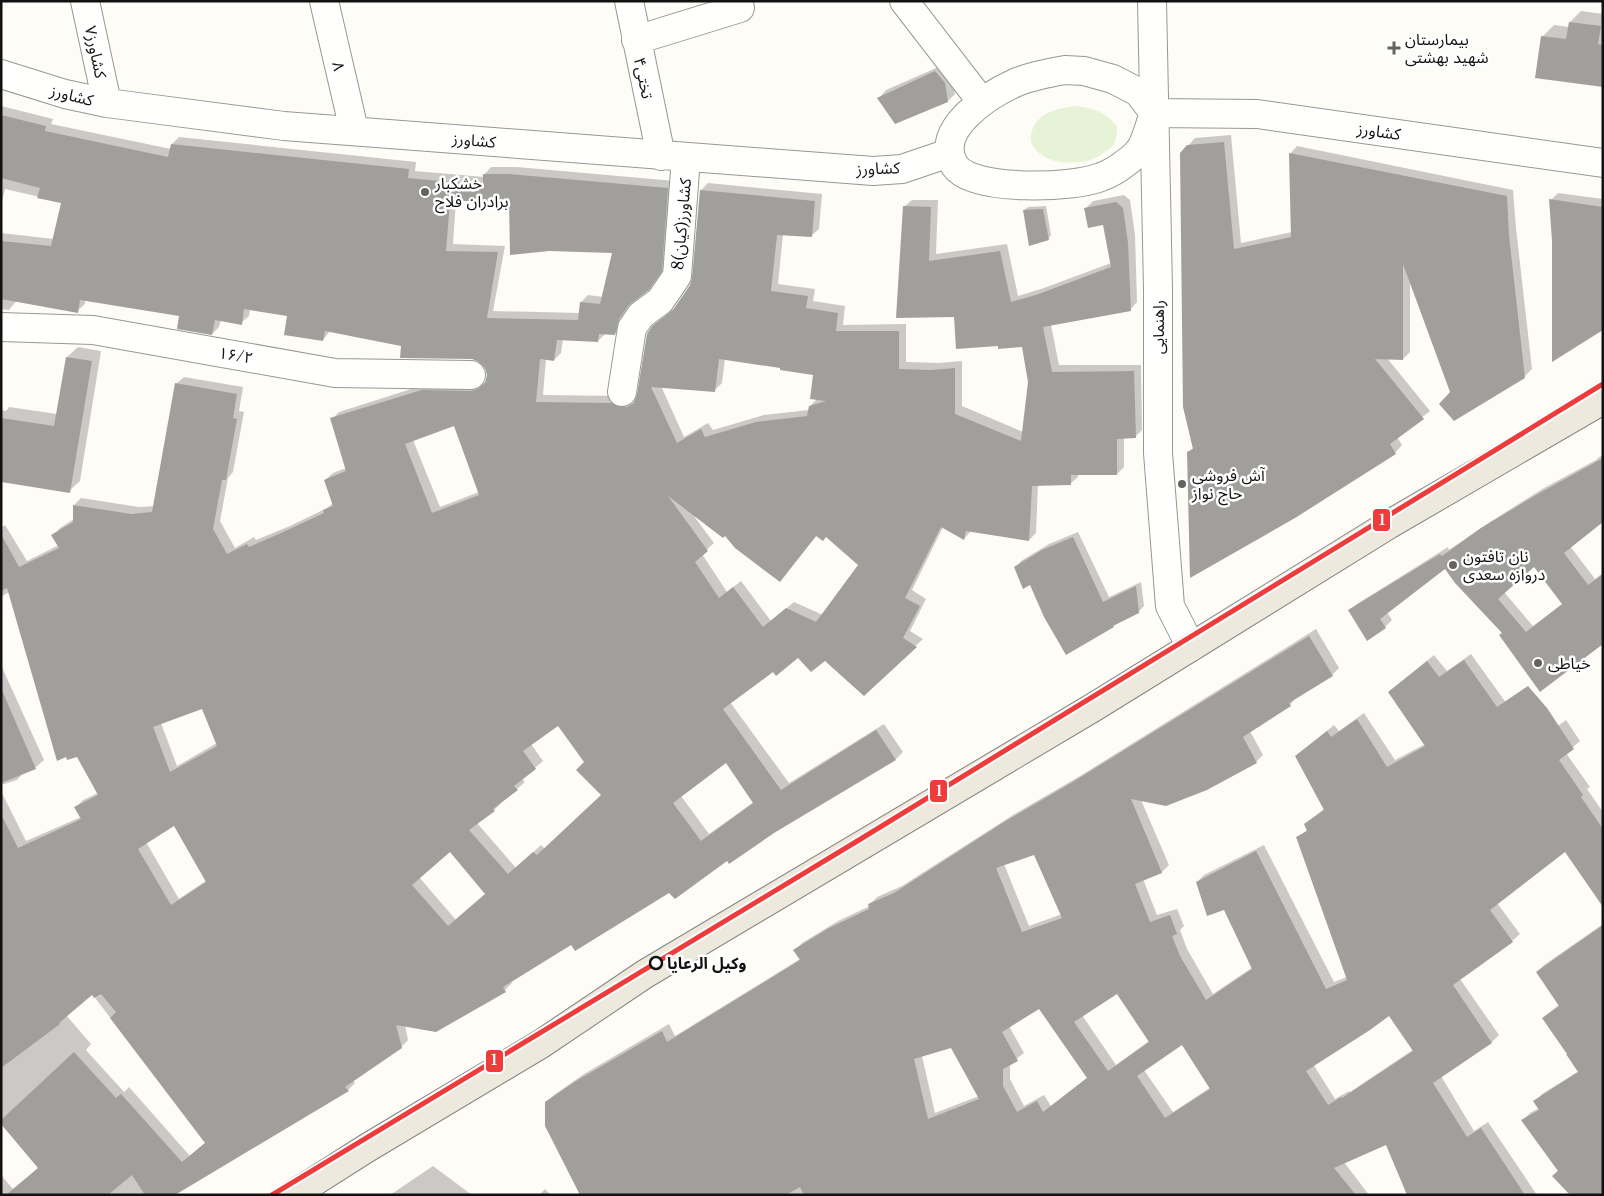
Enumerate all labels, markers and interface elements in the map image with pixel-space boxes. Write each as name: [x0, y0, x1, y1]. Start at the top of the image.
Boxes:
street label: ۷کشاورز: [81, 24, 111, 80]
place label: بیمارستان شهید بهشتی: [1405, 29, 1489, 67]
marker: بیمارستان شهید بهشتی: [1387, 41, 1401, 55]
street label: تختی۴: [630, 55, 658, 101]
street label: ۸: [328, 59, 350, 73]
street label: کشاورز: [47, 80, 96, 110]
street label: کشاورز: [1355, 118, 1402, 144]
street label: کشاورز: [450, 128, 497, 152]
street label: کشاورز: [855, 157, 901, 179]
place label: خشکبار برادران فلاح: [434, 173, 508, 214]
street label: 8کشاورز(کیان): [667, 177, 695, 271]
marker: خشکبار برادران فلاح: [419, 186, 431, 198]
street label: راهنمایی: [1148, 300, 1168, 354]
street label: ۱۶/۲: [217, 342, 255, 368]
place label: آش فروشی حاج نواز: [1191, 465, 1266, 506]
marker: آش فروشی حاج نواز: [1176, 478, 1188, 490]
line badge: 1: [1372, 508, 1391, 532]
text: 1: [1379, 511, 1385, 529]
place label: نان تافتون دروازه سعدی: [1463, 546, 1545, 584]
marker: نان تافتون دروازه سعدی: [1447, 559, 1459, 571]
place label: خیاطی: [1548, 653, 1591, 673]
marker: خیاطی: [1532, 657, 1544, 669]
line badge: 1: [929, 779, 948, 803]
text: 1: [936, 782, 942, 800]
place label: وکیل الرعایا: [667, 953, 746, 973]
marker: وکیل الرعایا: [649, 956, 663, 970]
line badge: 1: [485, 1049, 504, 1073]
text: 1: [491, 1051, 497, 1069]

